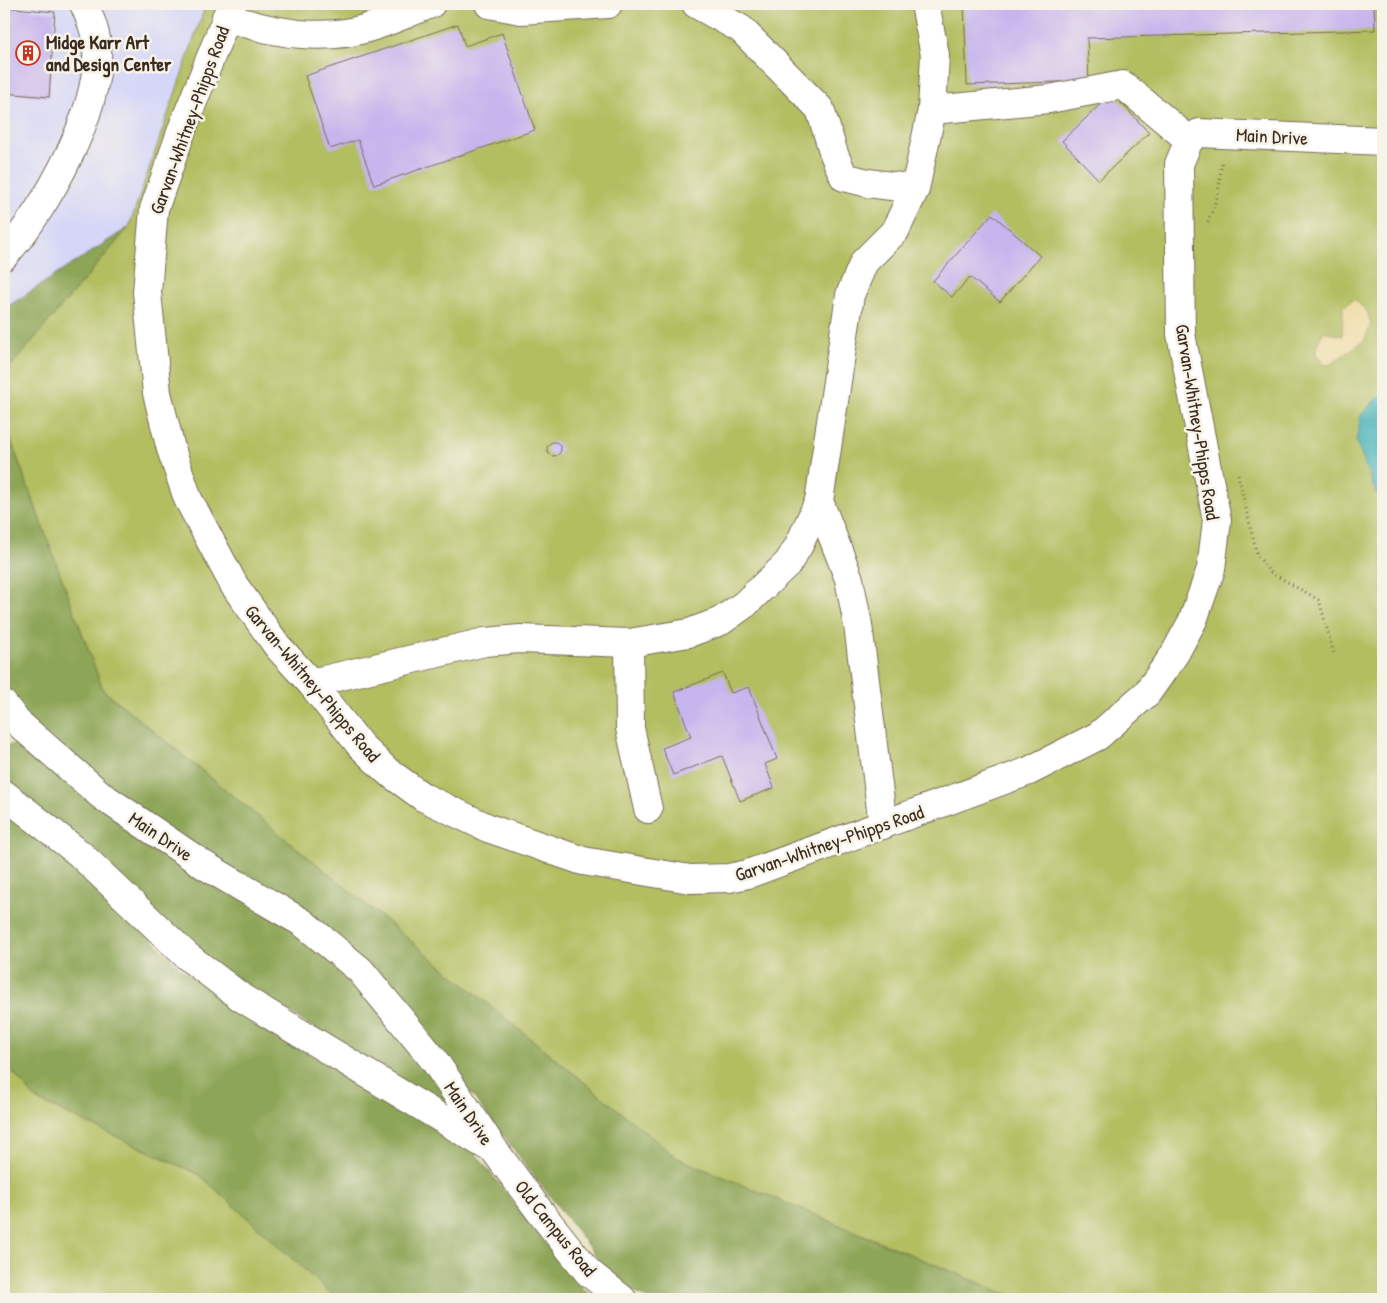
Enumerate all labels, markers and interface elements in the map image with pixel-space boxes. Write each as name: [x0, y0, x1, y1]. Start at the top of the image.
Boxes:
street label: Garvan-Whitney-Phipps Road: [143, 22, 235, 217]
place label: Midge Karr Art and Design Center: [46, 29, 172, 78]
building icon: Midge Karr Art and Design Center: [15, 40, 41, 66]
street label: Main Drive: [1236, 121, 1309, 151]
street label: Garvan-Whitney-Phipps Road: [1170, 322, 1226, 522]
street label: Garvan-Whitney-Phipps Road: [239, 599, 387, 768]
street label: Garvan-Whitney-Phipps Road: [731, 798, 927, 888]
street label: Main Drive: [124, 805, 198, 867]
street label: Main Drive: [438, 1076, 500, 1150]
street label: Old Campus Road: [509, 1174, 603, 1282]

